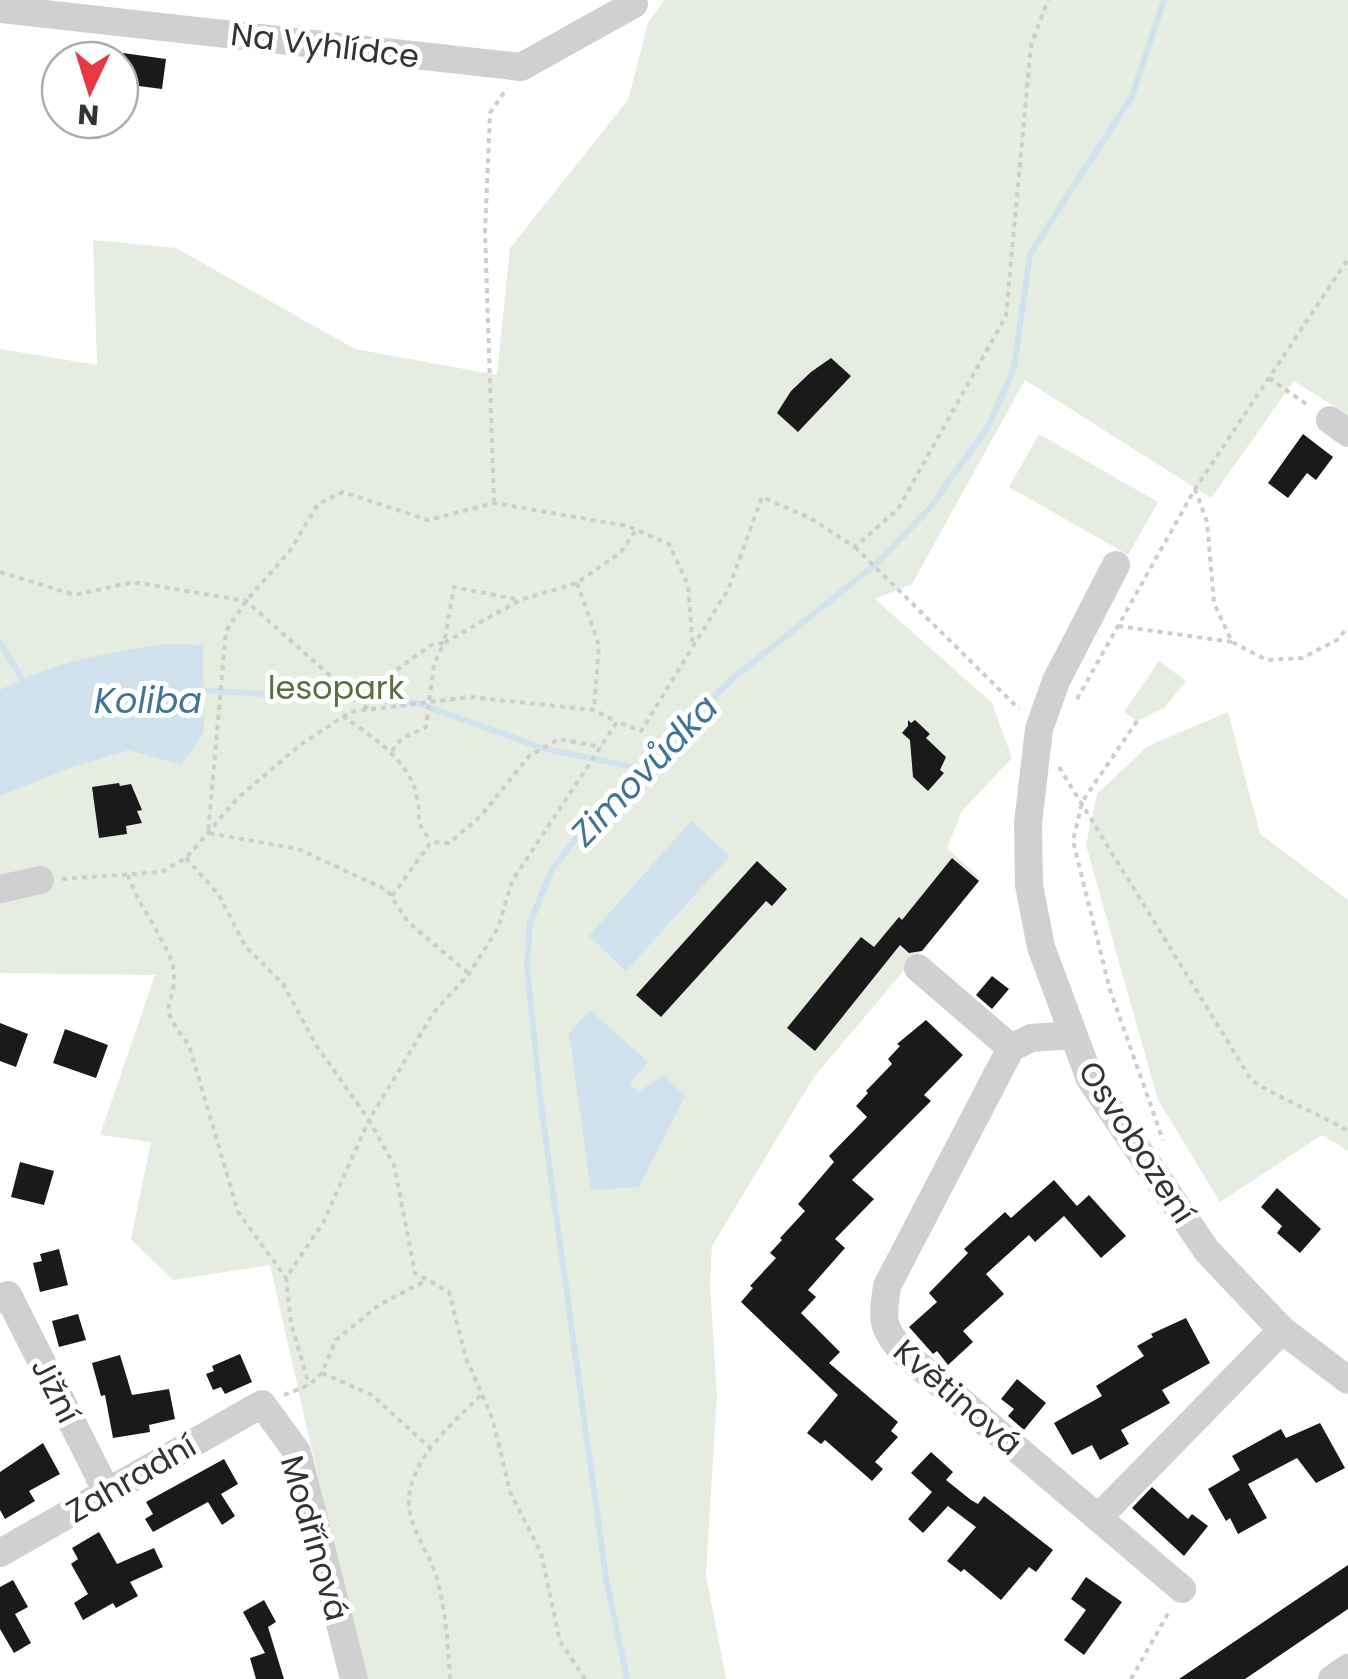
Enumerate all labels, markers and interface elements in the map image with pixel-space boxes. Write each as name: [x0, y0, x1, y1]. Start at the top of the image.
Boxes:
street label: Na Vyhlídce: [228, 11, 422, 79]
north arrow: [40, 40, 140, 140]
text: N: [76, 94, 100, 135]
park label: lesopark: [268, 665, 405, 710]
water label: Koliba: [94, 676, 202, 725]
water label: Zimovůdka: [559, 683, 729, 857]
street label: Osvobození: [1068, 1052, 1206, 1232]
street label: Květinová: [884, 1329, 1032, 1465]
street label: Jižní: [21, 1350, 91, 1431]
street label: Zahradní: [58, 1423, 204, 1533]
street label: Modřínová: [270, 1450, 360, 1626]

